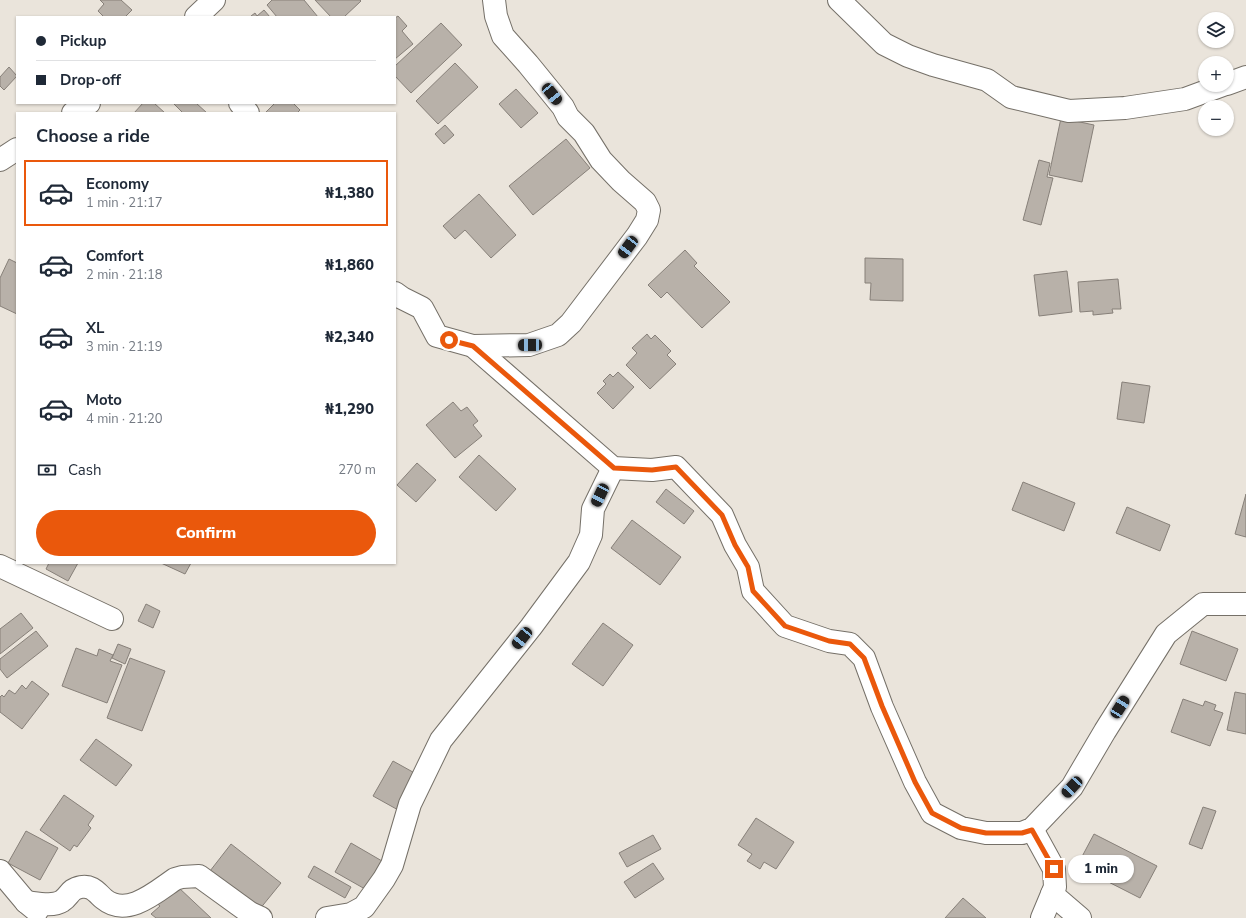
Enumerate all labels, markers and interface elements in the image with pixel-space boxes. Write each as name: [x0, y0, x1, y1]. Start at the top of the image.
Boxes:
map controls: [1198, 12, 1234, 136]
button: layers: [1198, 12, 1234, 48]
text: Pickup: [60, 31, 106, 51]
button: +: [1198, 56, 1234, 92]
text: Drop-off: [60, 70, 121, 90]
car: [540, 81, 564, 107]
button: −: [1198, 100, 1234, 136]
text: Choose a ride: [36, 124, 150, 148]
text: Economy: [86, 174, 149, 194]
icon: car: [38, 175, 74, 211]
text: ₦1,380: [325, 183, 374, 203]
text: 1 min · 21:17: [86, 194, 162, 212]
car: [616, 234, 640, 260]
text: Comfort: [86, 246, 143, 266]
icon: car: [38, 247, 74, 283]
text: ₦1,860: [325, 255, 374, 275]
text: 2 min · 21:18: [86, 266, 162, 284]
text: XL: [86, 318, 105, 338]
icon: car: [38, 319, 74, 355]
text: ₦2,340: [325, 327, 374, 347]
route start: [440, 331, 458, 349]
text: 3 min · 21:19: [86, 338, 162, 356]
car: [518, 339, 542, 351]
text: Moto: [86, 390, 122, 410]
icon: car: [38, 391, 74, 427]
text: ₦1,290: [325, 399, 374, 419]
text: 4 min · 21:20: [86, 410, 162, 428]
icon: cash: [36, 459, 58, 481]
text: Cash: [68, 460, 102, 480]
text: 270 m: [338, 461, 376, 479]
car: [589, 482, 611, 508]
button: Confirm: [36, 510, 376, 556]
car: [510, 625, 534, 651]
car: [1109, 694, 1131, 720]
car: [1059, 774, 1085, 800]
callout: 1 min: [1068, 855, 1134, 883]
route end: [1045, 860, 1063, 878]
text: 1 min: [1084, 860, 1118, 878]

